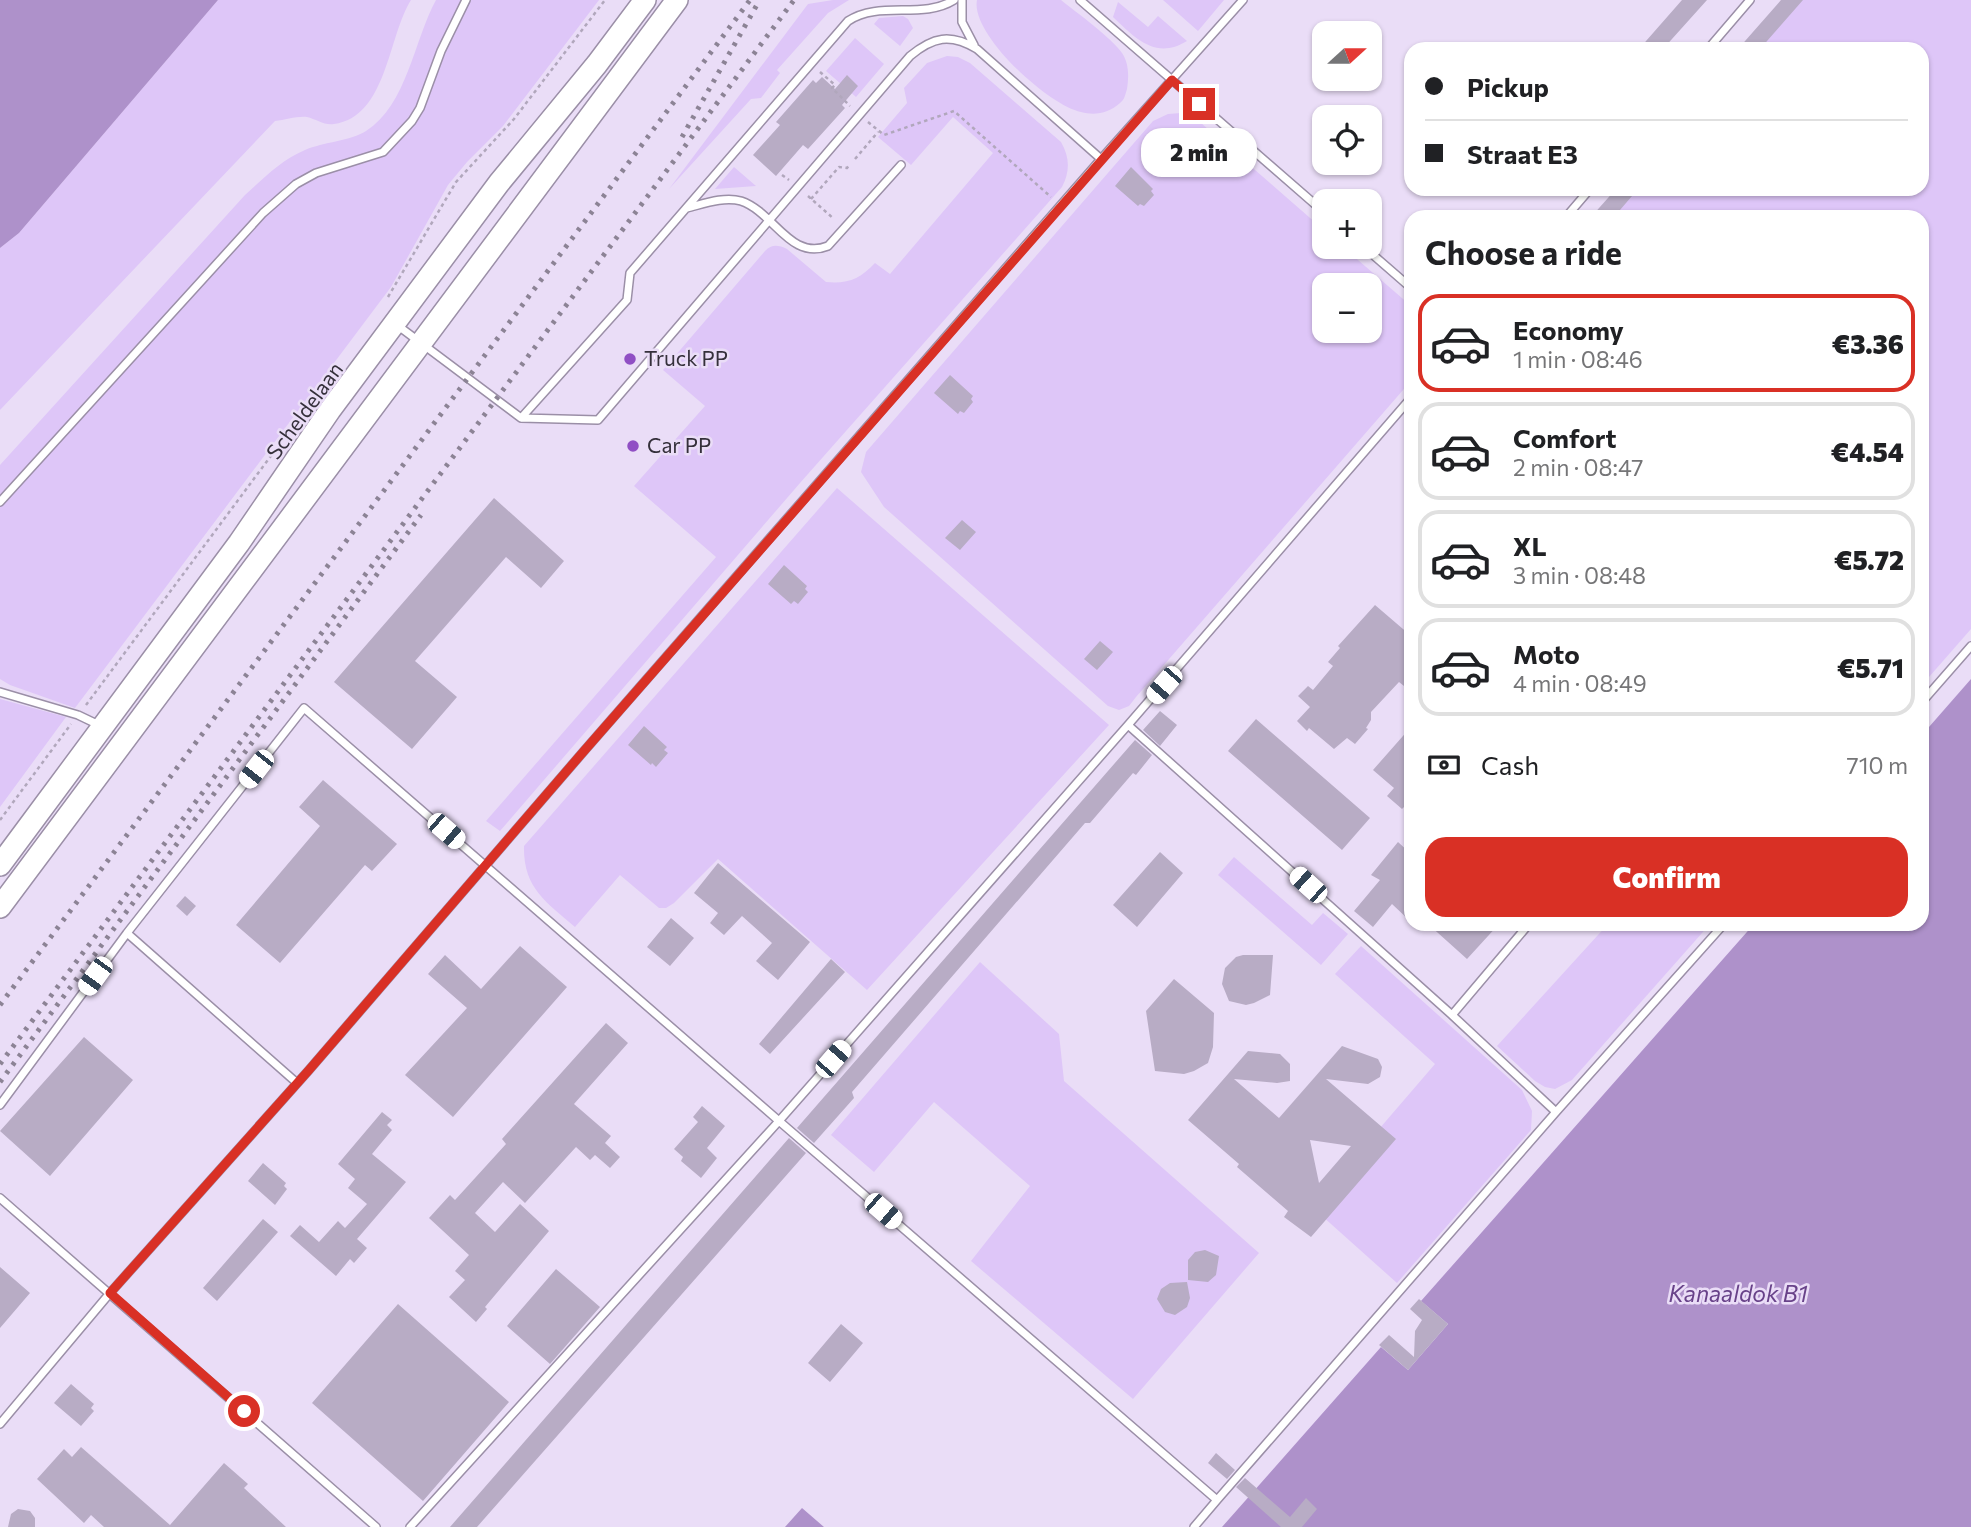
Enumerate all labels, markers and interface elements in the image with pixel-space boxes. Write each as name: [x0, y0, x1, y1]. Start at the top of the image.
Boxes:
north arrow: [1312, 21, 1382, 91]
map controls: [1312, 21, 1382, 343]
text: Pickup: [1467, 71, 1549, 102]
route end: [1183, 88, 1215, 120]
button: locate: [1312, 105, 1382, 175]
callout: 2 min: [1141, 128, 1257, 178]
text: 2 min: [1170, 138, 1228, 166]
text: Straat E3: [1467, 138, 1578, 169]
button: +: [1312, 189, 1382, 259]
text: Choose a ride: [1425, 232, 1622, 272]
button: −: [1312, 273, 1382, 343]
icon: car: [1429, 312, 1492, 375]
text: Economy: [1513, 314, 1624, 345]
text: €3.36: [1832, 328, 1904, 359]
place label: Truck PP: [644, 345, 728, 370]
text: 1 min · 08:46: [1513, 345, 1643, 373]
marker: Truck PP: [622, 351, 638, 367]
street label: Scheldelaan: [260, 357, 347, 463]
icon: car: [1429, 420, 1492, 483]
text: Comfort: [1513, 422, 1616, 453]
place label: Car PP: [647, 432, 711, 457]
text: €4.54: [1831, 436, 1904, 467]
marker: Car PP: [625, 438, 641, 454]
text: 2 min · 08:47: [1513, 453, 1643, 481]
icon: car: [1429, 528, 1492, 591]
text: XL: [1513, 530, 1547, 561]
text: €5.72: [1834, 544, 1904, 575]
text: 3 min · 08:48: [1513, 561, 1646, 589]
icon: car: [1429, 636, 1492, 699]
text: Moto: [1513, 638, 1580, 669]
text: €5.71: [1837, 652, 1904, 683]
car: [1143, 662, 1186, 708]
text: 4 min · 08:49: [1513, 669, 1647, 697]
car: [235, 746, 278, 792]
icon: cash: [1425, 746, 1463, 784]
text: Cash: [1481, 749, 1539, 780]
text: 710 m: [1847, 751, 1908, 779]
car: [424, 809, 469, 853]
button: Confirm: [1425, 837, 1908, 917]
car: [1286, 863, 1331, 907]
car: [75, 953, 116, 999]
car: [812, 1036, 855, 1082]
car: [861, 1189, 906, 1233]
water label: Kanaaldok B1: [1668, 1279, 1808, 1307]
route start: [228, 1395, 260, 1427]

